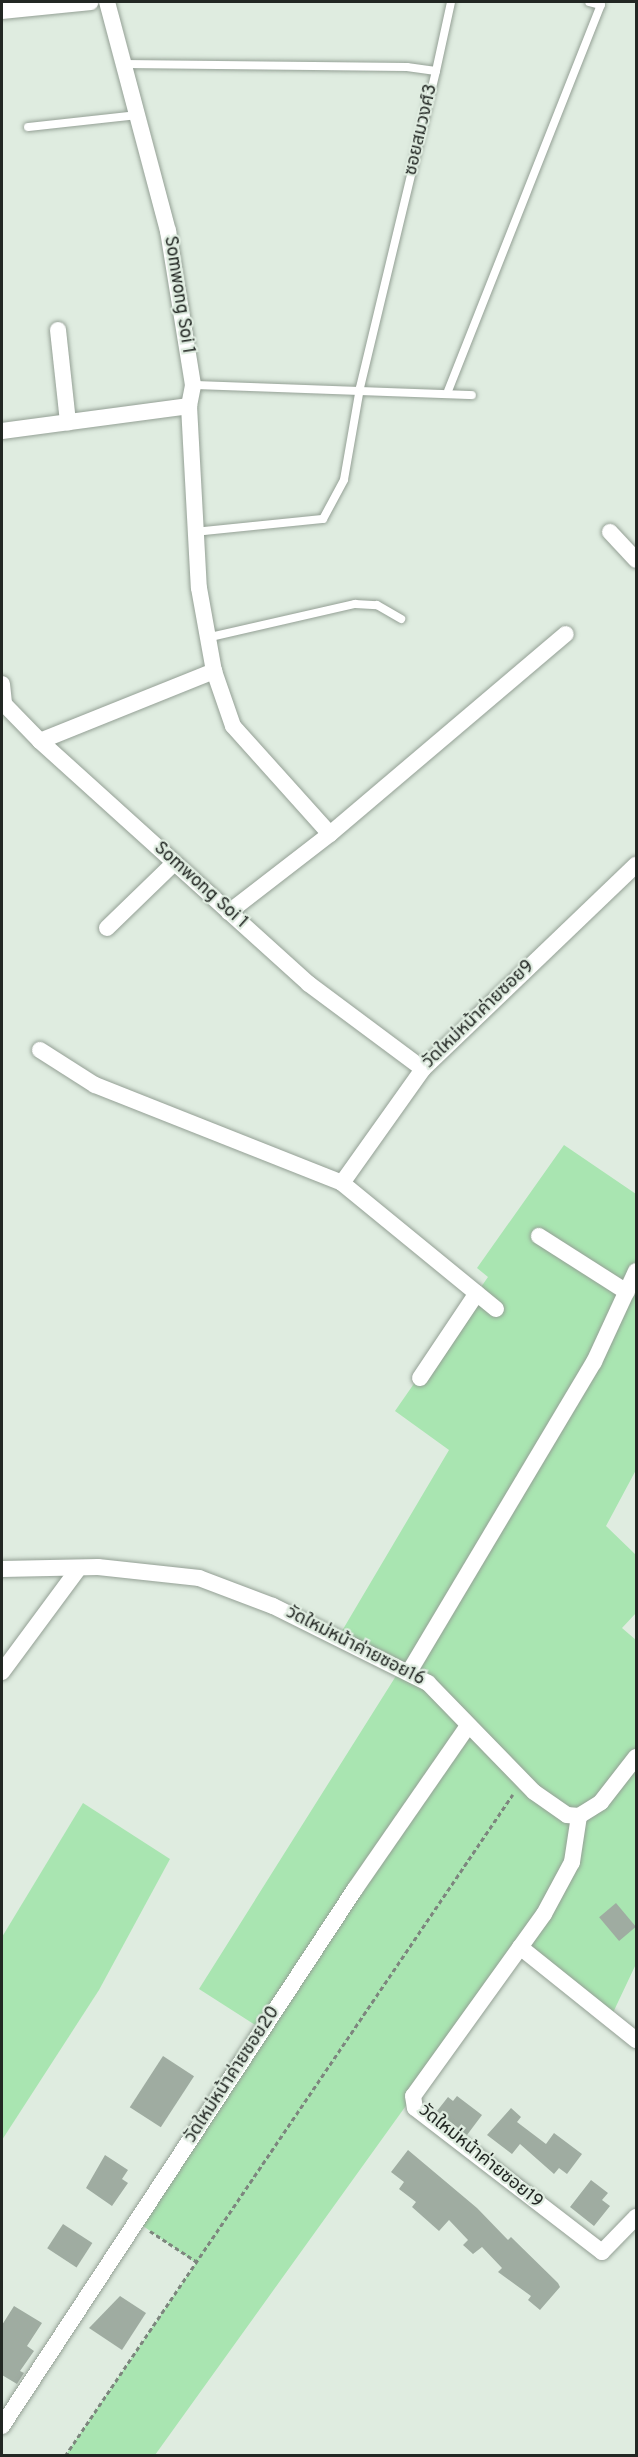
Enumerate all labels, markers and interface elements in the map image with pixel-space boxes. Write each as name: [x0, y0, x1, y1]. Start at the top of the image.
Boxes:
street label: ซอยสมวงศ์3: [401, 82, 443, 178]
street label: Somwong Soi 1: [158, 235, 198, 355]
street label: Somwong Soi 1: [149, 838, 251, 934]
street label: วัดใหม่หน้าค่ายซอย9: [419, 956, 539, 1074]
street label: วัดใหม่หน้าค่ายซอย16: [282, 1603, 428, 1691]
street label: วัดใหม่หน้าค่ายซอย20: [181, 2003, 285, 2147]
street label: วัดใหม่หน้าค่ายซอย19: [414, 2100, 546, 2214]

